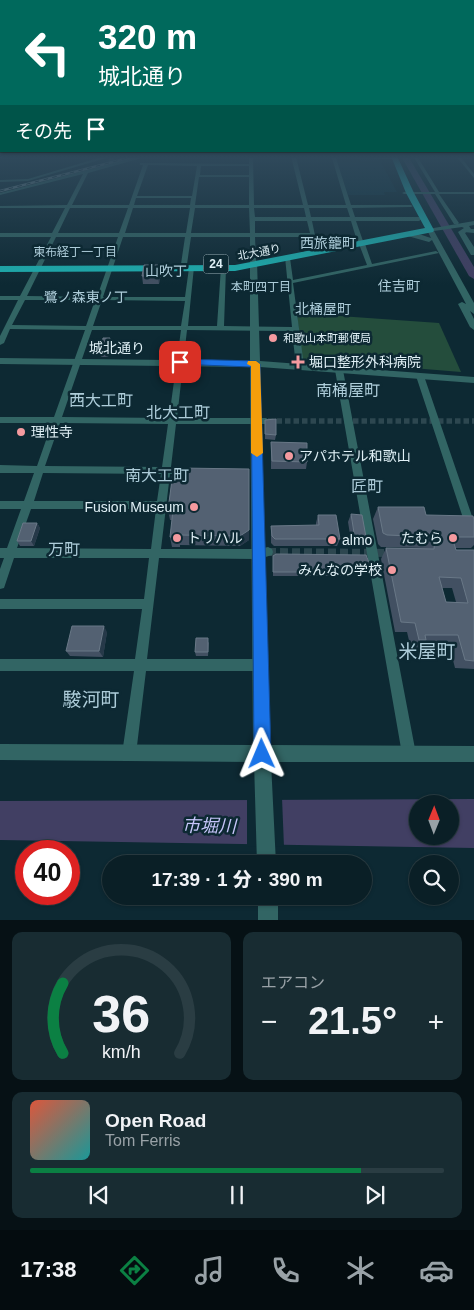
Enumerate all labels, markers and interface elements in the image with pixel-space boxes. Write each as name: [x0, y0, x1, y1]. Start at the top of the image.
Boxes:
text: 320 m: [98, 17, 197, 56]
icon: left: [15, 20, 80, 85]
text: 城北通り: [98, 64, 186, 89]
icon: arrive: [82, 115, 110, 143]
text: その先: [15, 121, 72, 142]
district label: 西旅籠町: [300, 235, 356, 251]
street label: 北大通り: [236, 242, 282, 262]
district label: 東布経丁一丁目: [33, 245, 117, 259]
road number: 24: [204, 254, 228, 274]
district label: 山吹丁: [145, 263, 187, 279]
district label: 住吉町: [378, 278, 420, 294]
district label: 本町四丁目: [231, 280, 291, 294]
district label: 鷺ノ森東ノ丁: [44, 289, 128, 305]
district label: 北桶屋町: [295, 301, 351, 317]
marker: 和歌山本町郵便局: [267, 332, 279, 344]
place label: 和歌山本町郵便局: [283, 332, 371, 344]
street label: 城北通り: [89, 340, 145, 356]
pin: [159, 341, 201, 383]
icon: arrive: [166, 348, 194, 376]
place label: 堀口整形外科病院: [309, 354, 421, 370]
marker: 堀口整形外科病院: [291, 355, 305, 369]
district label: 南桶屋町: [316, 382, 380, 399]
district label: 西大工町: [69, 392, 133, 409]
district label: 北大工町: [146, 404, 210, 421]
place label: 理性寺: [31, 424, 73, 440]
marker: 理性寺: [15, 426, 27, 438]
place label: アパホテル和歌山: [299, 448, 411, 464]
marker: アパホテル和歌山: [283, 450, 295, 462]
district label: 南大工町: [125, 467, 189, 484]
district label: 匠町: [351, 478, 383, 495]
place label: Fusion Museum: [84, 499, 184, 515]
marker: Fusion Museum: [188, 501, 200, 513]
place label: トリハル: [187, 530, 243, 546]
place label: たむら: [401, 530, 443, 546]
marker: トリハル: [171, 532, 183, 544]
place label: almo: [342, 532, 373, 548]
marker: たむら: [447, 532, 459, 544]
marker: almo: [326, 534, 338, 546]
district label: 万町: [48, 541, 80, 558]
place label: みんなの学校: [298, 562, 382, 578]
marker: みんなの学校: [386, 564, 398, 576]
district label: 米屋町: [398, 641, 456, 662]
district label: 駿河町: [62, 689, 120, 710]
position arrow: [235, 727, 287, 779]
north arrow: [409, 795, 459, 845]
map controls: [409, 795, 459, 905]
water label: 市堀川: [182, 816, 238, 837]
speed limit sign: 40: [15, 840, 80, 905]
button: search: [409, 855, 459, 905]
text: 17:39 · 1 分 · 390 m: [151, 869, 323, 890]
text: エアコン: [261, 974, 325, 991]
text: 36: [93, 985, 150, 1043]
text: 21.5°: [308, 1000, 397, 1042]
text: −: [261, 1006, 277, 1037]
text: +: [428, 1006, 444, 1037]
text: km/h: [102, 1042, 141, 1062]
text: Open Road: [105, 1110, 206, 1131]
text: Tom Ferris: [105, 1132, 181, 1149]
icon: previous: [85, 1181, 113, 1209]
icon: pause: [223, 1181, 251, 1209]
icon: next: [361, 1181, 389, 1209]
icon: directions: [117, 1253, 152, 1288]
icon: music: [192, 1253, 227, 1288]
icon: phone: [268, 1253, 303, 1288]
icon: climate: [343, 1253, 378, 1288]
icon: car: [419, 1253, 454, 1288]
text: 17:38: [20, 1257, 77, 1282]

